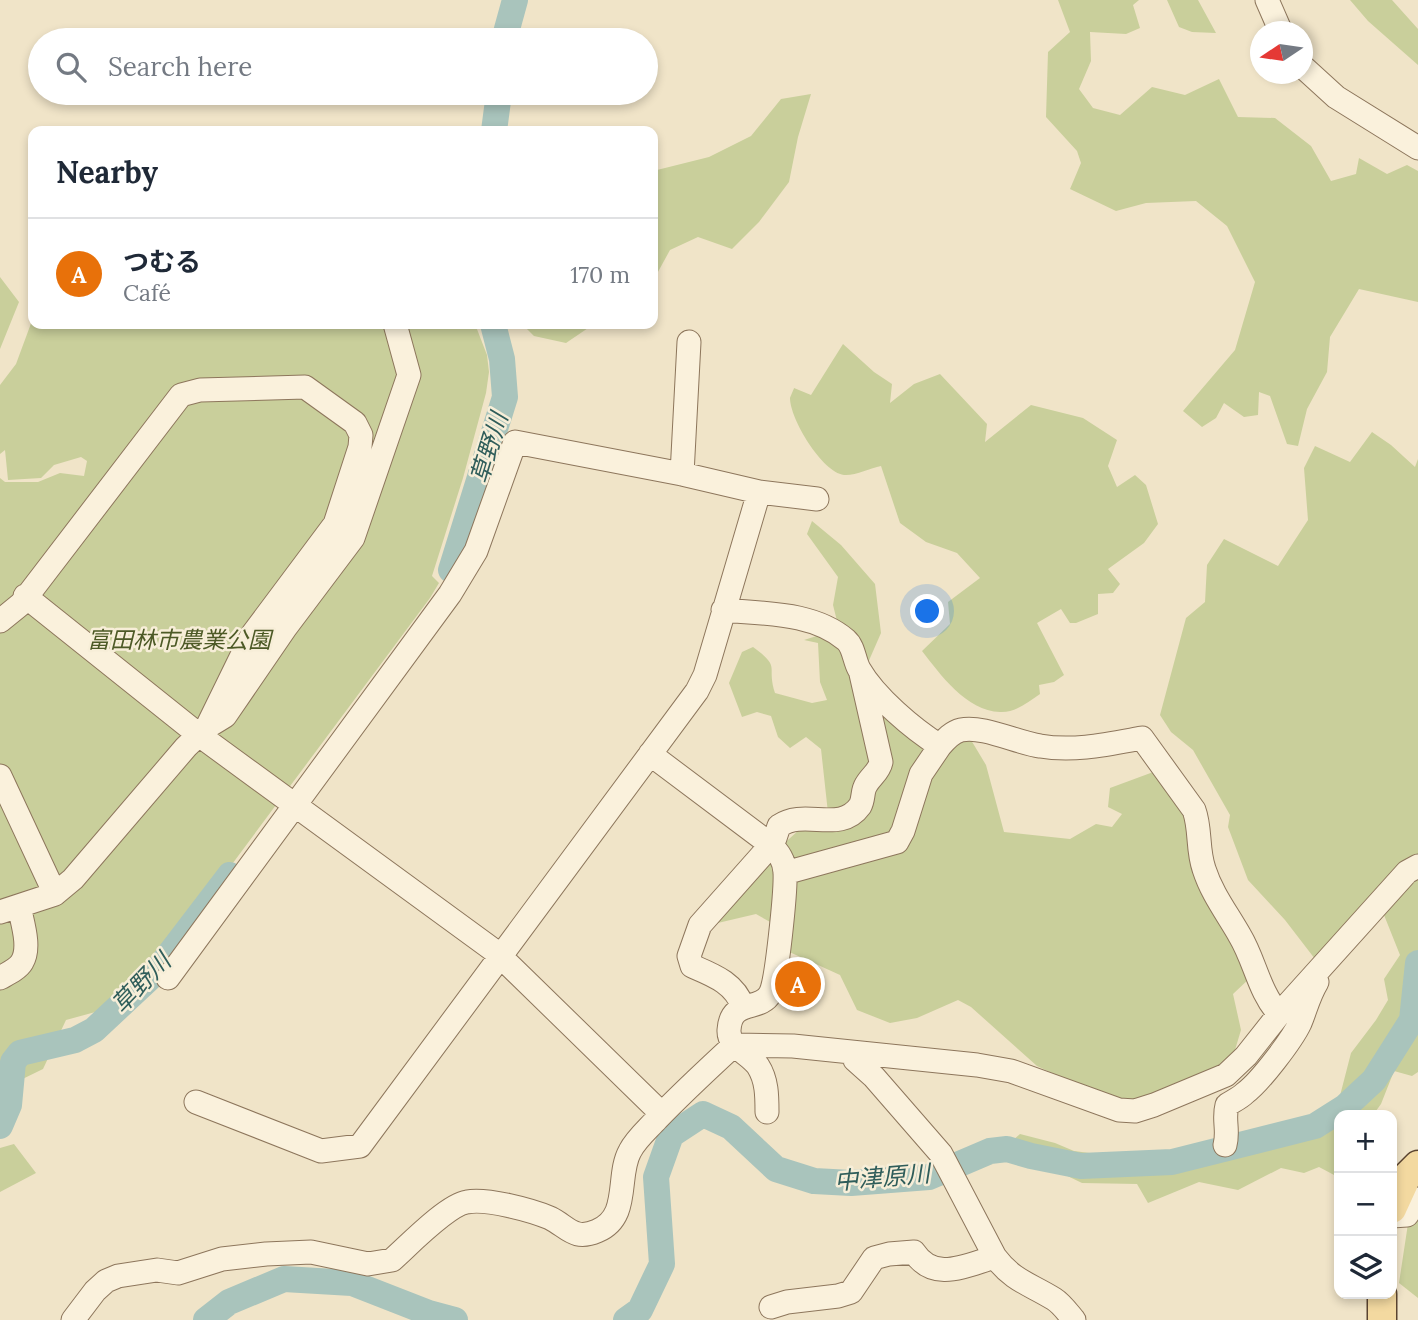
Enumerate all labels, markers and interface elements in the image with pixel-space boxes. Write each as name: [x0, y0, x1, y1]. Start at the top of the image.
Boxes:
north arrow: [1250, 21, 1313, 84]
search box: [28, 28, 658, 105]
icon: search: [52, 48, 90, 86]
text: Search here: [108, 50, 252, 83]
text: Nearby: [56, 153, 158, 191]
text: つむる: [123, 245, 201, 278]
text: A: [71, 260, 87, 289]
text: 170 m: [570, 260, 630, 289]
text: Café: [123, 278, 171, 307]
water label: 草野川: [464, 406, 515, 487]
your location: [910, 594, 944, 628]
park label: 富田林市農業公園: [87, 625, 274, 654]
water label: 草野川: [105, 944, 179, 1020]
pin: A: [775, 958, 821, 1010]
map controls: [1334, 1110, 1397, 1299]
button: +: [1334, 1110, 1397, 1173]
water label: 中津原川: [833, 1157, 934, 1197]
button: −: [1334, 1173, 1397, 1236]
button: layers: [1334, 1236, 1397, 1299]

